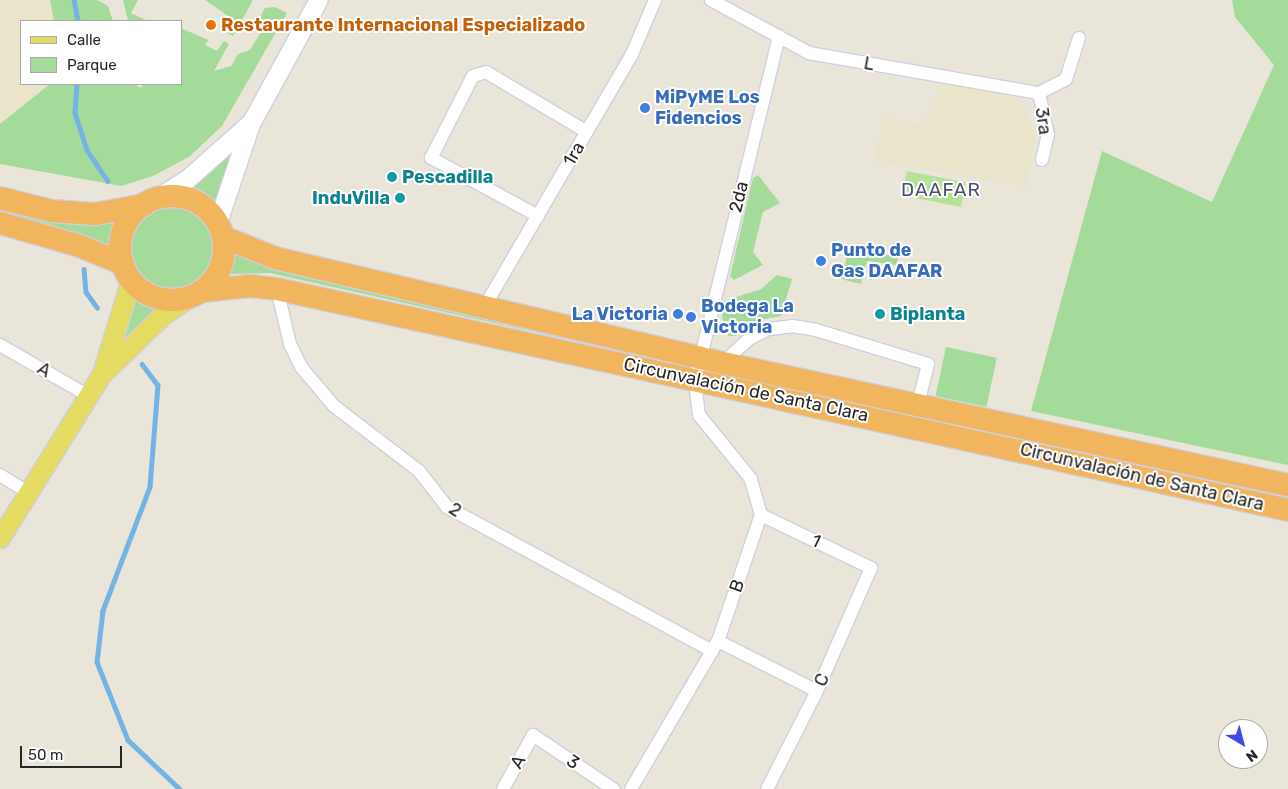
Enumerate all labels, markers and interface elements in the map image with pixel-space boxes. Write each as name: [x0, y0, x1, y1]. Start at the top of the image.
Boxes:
place label: Restaurante Internacional Especializado: [221, 14, 585, 36]
marker: Restaurante Internacional Especializado: [205, 19, 217, 31]
legend: [20, 20, 182, 85]
text: Calle: [67, 31, 101, 49]
street label: L: [862, 52, 876, 76]
text: Parque: [67, 56, 117, 74]
place label: MiPyME Los Fidencios: [655, 87, 760, 130]
marker: MiPyME Los Fidencios: [639, 102, 651, 114]
street label: 3ra: [1030, 106, 1056, 136]
street label: 1ra: [559, 138, 589, 170]
place label: Pescadilla: [402, 166, 493, 188]
marker: Pescadilla: [386, 171, 398, 183]
street label: 2da: [725, 179, 753, 215]
district label: DAAFAR: [900, 179, 982, 201]
place label: InduVilla: [312, 187, 390, 209]
marker: InduVilla: [394, 192, 406, 204]
place label: Punto de Gas DAAFAR: [831, 240, 942, 282]
marker: Punto de Gas DAAFAR: [815, 255, 827, 267]
place label: Bodega La Victoria: [701, 296, 794, 338]
place label: La Victoria: [571, 303, 668, 325]
place label: Biplanta: [890, 303, 965, 325]
marker: La Victoria: [672, 308, 684, 320]
marker: Biplanta: [874, 308, 886, 320]
marker: Bodega La Victoria: [685, 311, 697, 323]
street label: Circunvalación de Santa Clara: [622, 353, 870, 427]
street label: A: [33, 358, 55, 382]
street label: Circunvalación de Santa Clara: [1018, 438, 1266, 516]
street label: 2: [445, 498, 465, 522]
street label: 1: [808, 530, 824, 552]
street label: B: [725, 577, 749, 595]
street label: C: [810, 670, 834, 690]
north arrow: [1218, 719, 1268, 769]
scale bar: [22, 736, 125, 768]
text: 50 m: [28, 746, 63, 764]
text: N: [1243, 746, 1261, 765]
street label: 3: [562, 750, 584, 774]
street label: A: [506, 751, 530, 773]

